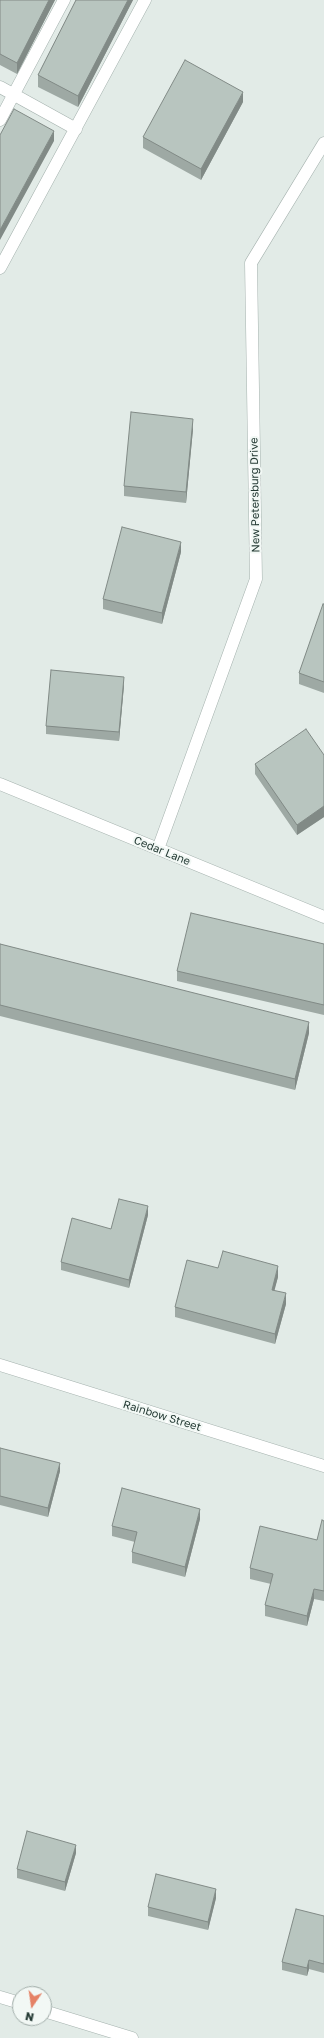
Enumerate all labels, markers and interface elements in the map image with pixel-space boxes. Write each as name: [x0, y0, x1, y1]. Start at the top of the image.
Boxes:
street label: New Petersburg Drive: [247, 437, 263, 553]
street label: Cedar Lane: [132, 834, 192, 868]
street label: Rainbow Street: [121, 1398, 203, 1434]
north arrow: [12, 1986, 52, 2026]
text: N: [24, 2010, 35, 2024]

